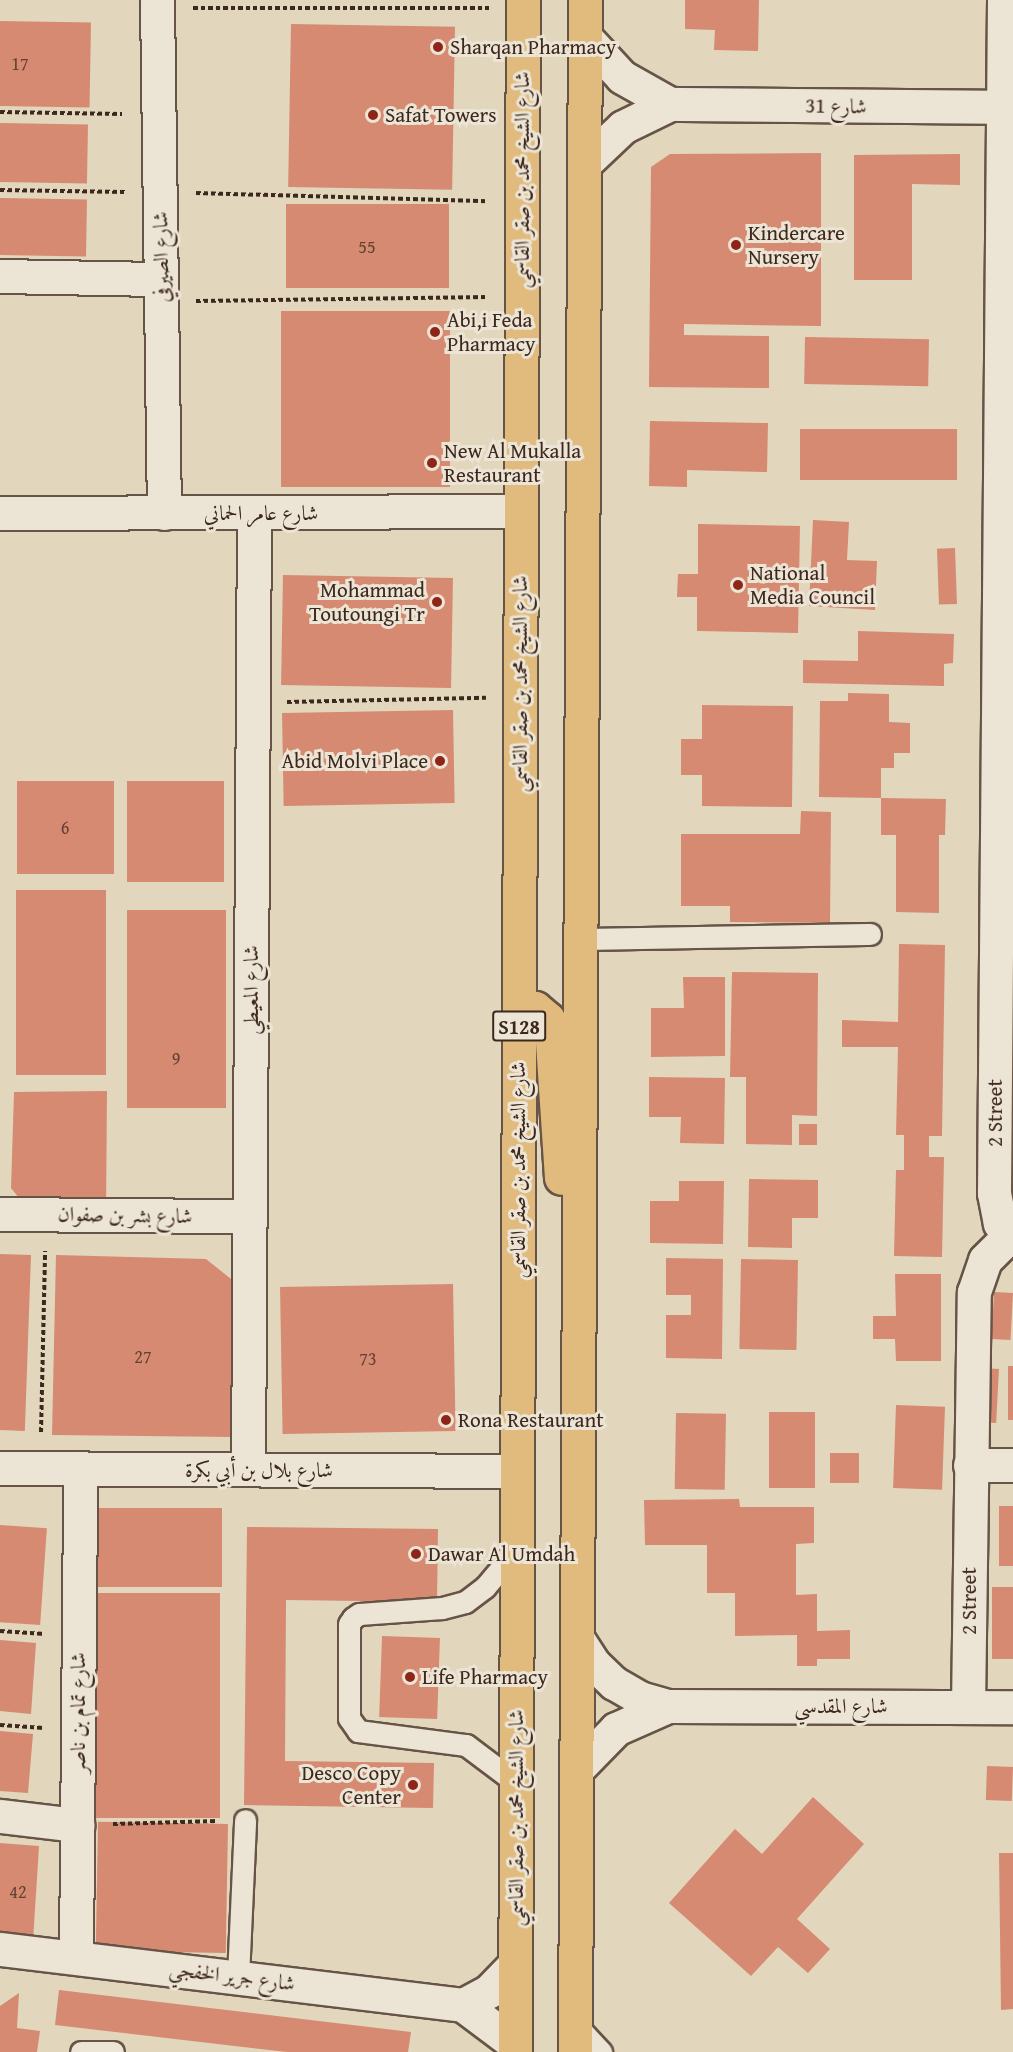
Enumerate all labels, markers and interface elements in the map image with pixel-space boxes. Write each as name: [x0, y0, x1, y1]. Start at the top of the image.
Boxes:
place label: Sharqan Pharmacy: [450, 34, 616, 60]
marker: Sharqan Pharmacy: [431, 40, 445, 54]
house number: 17: [11, 53, 29, 75]
street label: شارع الشيخ محمد بن صقر القاسمي: [509, 72, 535, 288]
street label: شارع 31: [805, 93, 867, 119]
place label: Safat Towers: [385, 102, 497, 128]
marker: Safat Towers: [366, 108, 380, 122]
street label: شارع الصيرفي: [148, 211, 174, 303]
place label: Kindercare Nursery: [748, 220, 845, 270]
house number: 55: [358, 236, 376, 258]
marker: Kindercare Nursery: [729, 238, 743, 252]
place label: Abi,i Feda Pharmacy: [447, 307, 536, 357]
marker: Abi,i Feda Pharmacy: [428, 325, 442, 339]
place label: New Al Mukalla Restaurant: [444, 438, 581, 488]
marker: New Al Mukalla Restaurant: [425, 456, 439, 470]
street label: شارع عامر الحماني: [204, 500, 318, 526]
place label: National Media Council: [750, 560, 875, 610]
street label: شارع الشيخ محمد بن صقر القاسمي: [507, 576, 533, 792]
place label: Mohammad Toutoungi Tr: [309, 577, 425, 627]
marker: National Media Council: [731, 578, 745, 592]
marker: Mohammad Toutoungi Tr: [430, 595, 444, 609]
place label: Abid Molvi Place: [282, 748, 428, 774]
marker: Abid Molvi Place: [433, 754, 447, 768]
house number: 6: [61, 817, 69, 839]
street label: شارع المعيطي: [238, 945, 264, 1035]
road number: S128: [492, 1009, 546, 1043]
house number: 9: [172, 1048, 180, 1070]
street label: شارع الشيخ محمد بن صقر القاسمي: [505, 1062, 531, 1278]
street label: 2 Street: [982, 1079, 1008, 1147]
street label: شارع بشر بن صفوان: [57, 1201, 193, 1229]
house number: 27: [134, 1346, 152, 1368]
house number: 73: [359, 1348, 377, 1370]
place label: Rona Restaurant: [458, 1407, 604, 1433]
marker: Rona Restaurant: [439, 1413, 453, 1427]
street label: شارع بلال بن أبي بكرة: [185, 1457, 333, 1483]
place label: Dawar Al Umdah: [428, 1541, 575, 1567]
marker: Dawar Al Umdah: [409, 1547, 423, 1561]
street label: 2 Street: [956, 1567, 982, 1635]
street label: شارع تمام بن ناصر: [65, 1652, 91, 1774]
place label: Life Pharmacy: [422, 1664, 548, 1690]
marker: Life Pharmacy: [403, 1670, 417, 1684]
street label: شارع المقدسي: [794, 1693, 888, 1719]
street label: شارع الشيخ محمد بن صقر القاسمي: [503, 1710, 529, 1926]
place label: Desco Copy Center: [301, 1760, 401, 1810]
marker: Desco Copy Center: [406, 1778, 420, 1792]
house number: 42: [9, 1881, 27, 1903]
street label: شارع جرير الخفجي: [168, 1956, 296, 1996]

